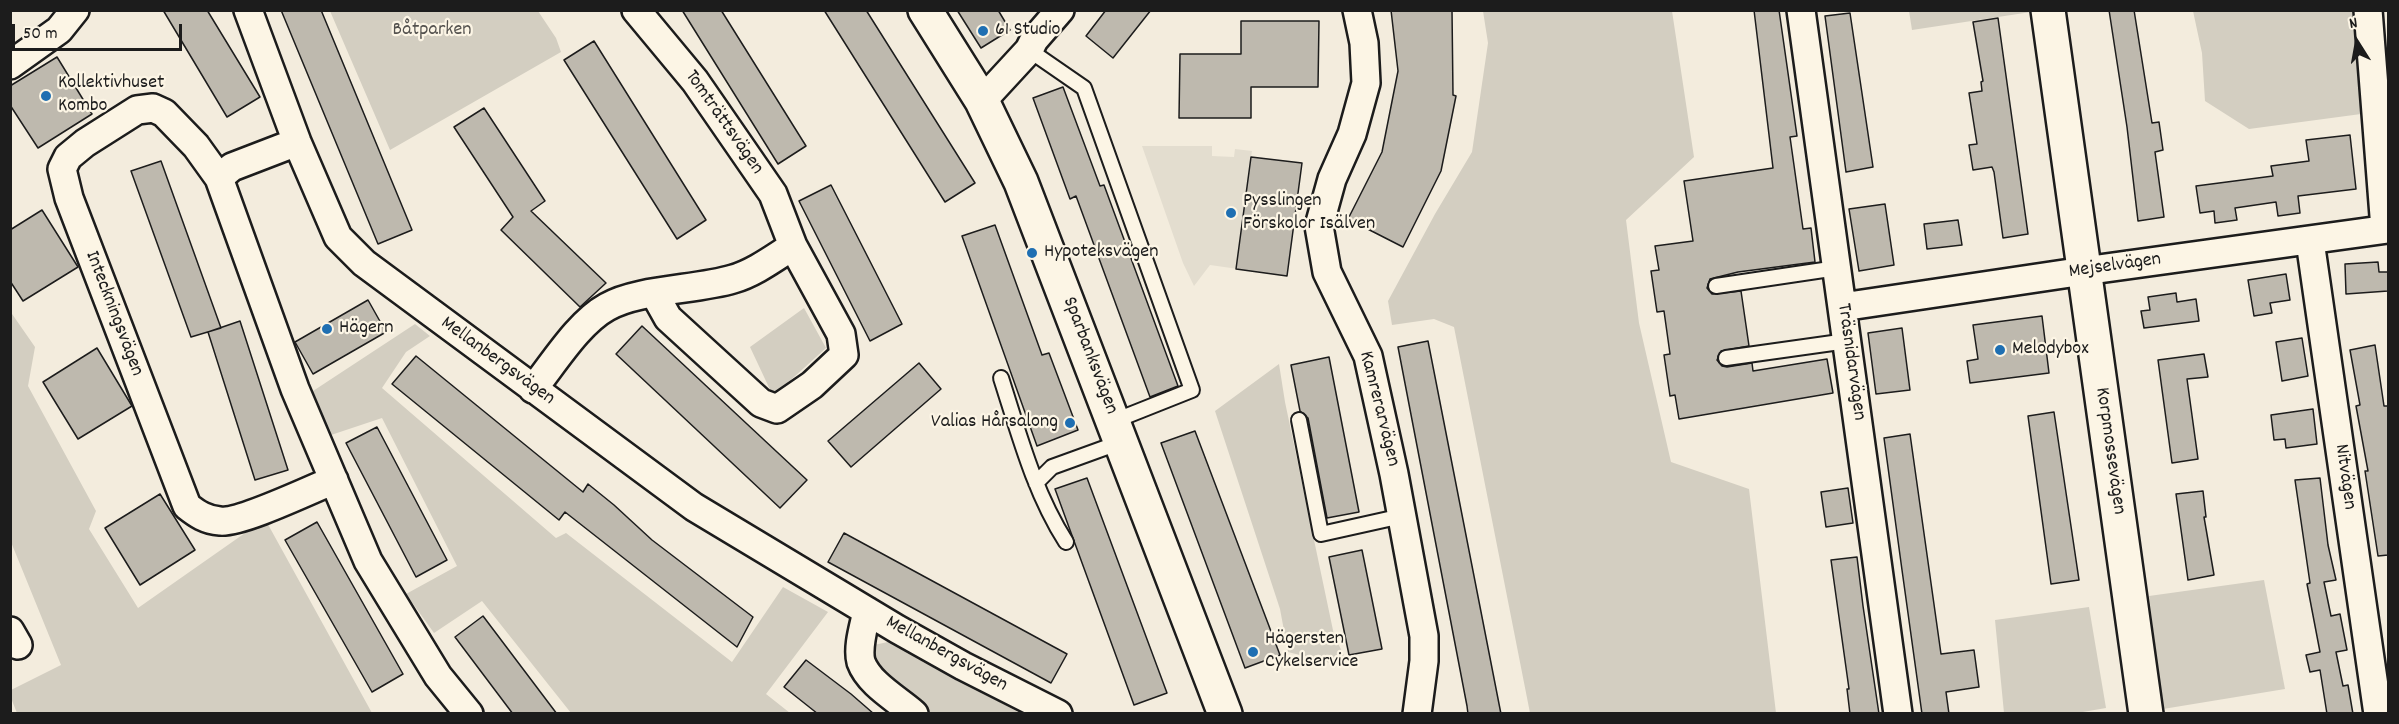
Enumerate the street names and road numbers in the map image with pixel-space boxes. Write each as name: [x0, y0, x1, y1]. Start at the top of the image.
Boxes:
street label: Tomträttsvägen: [678, 66, 768, 180]
street label: Inteckningsvägen: [78, 248, 148, 380]
street label: Mejselvägen: [2067, 249, 2163, 285]
street label: Sparbanksvägen: [1056, 294, 1122, 418]
street label: Träsnidarvägen: [1830, 302, 1870, 422]
street label: Mellanbergsvägen: [435, 312, 559, 412]
street label: Kamrerarvägen: [1352, 349, 1404, 469]
street label: Korpmossevägen: [2088, 386, 2130, 516]
street label: Nitvägen: [2328, 443, 2360, 511]
street label: Mellanbergsvägen: [881, 612, 1011, 698]

